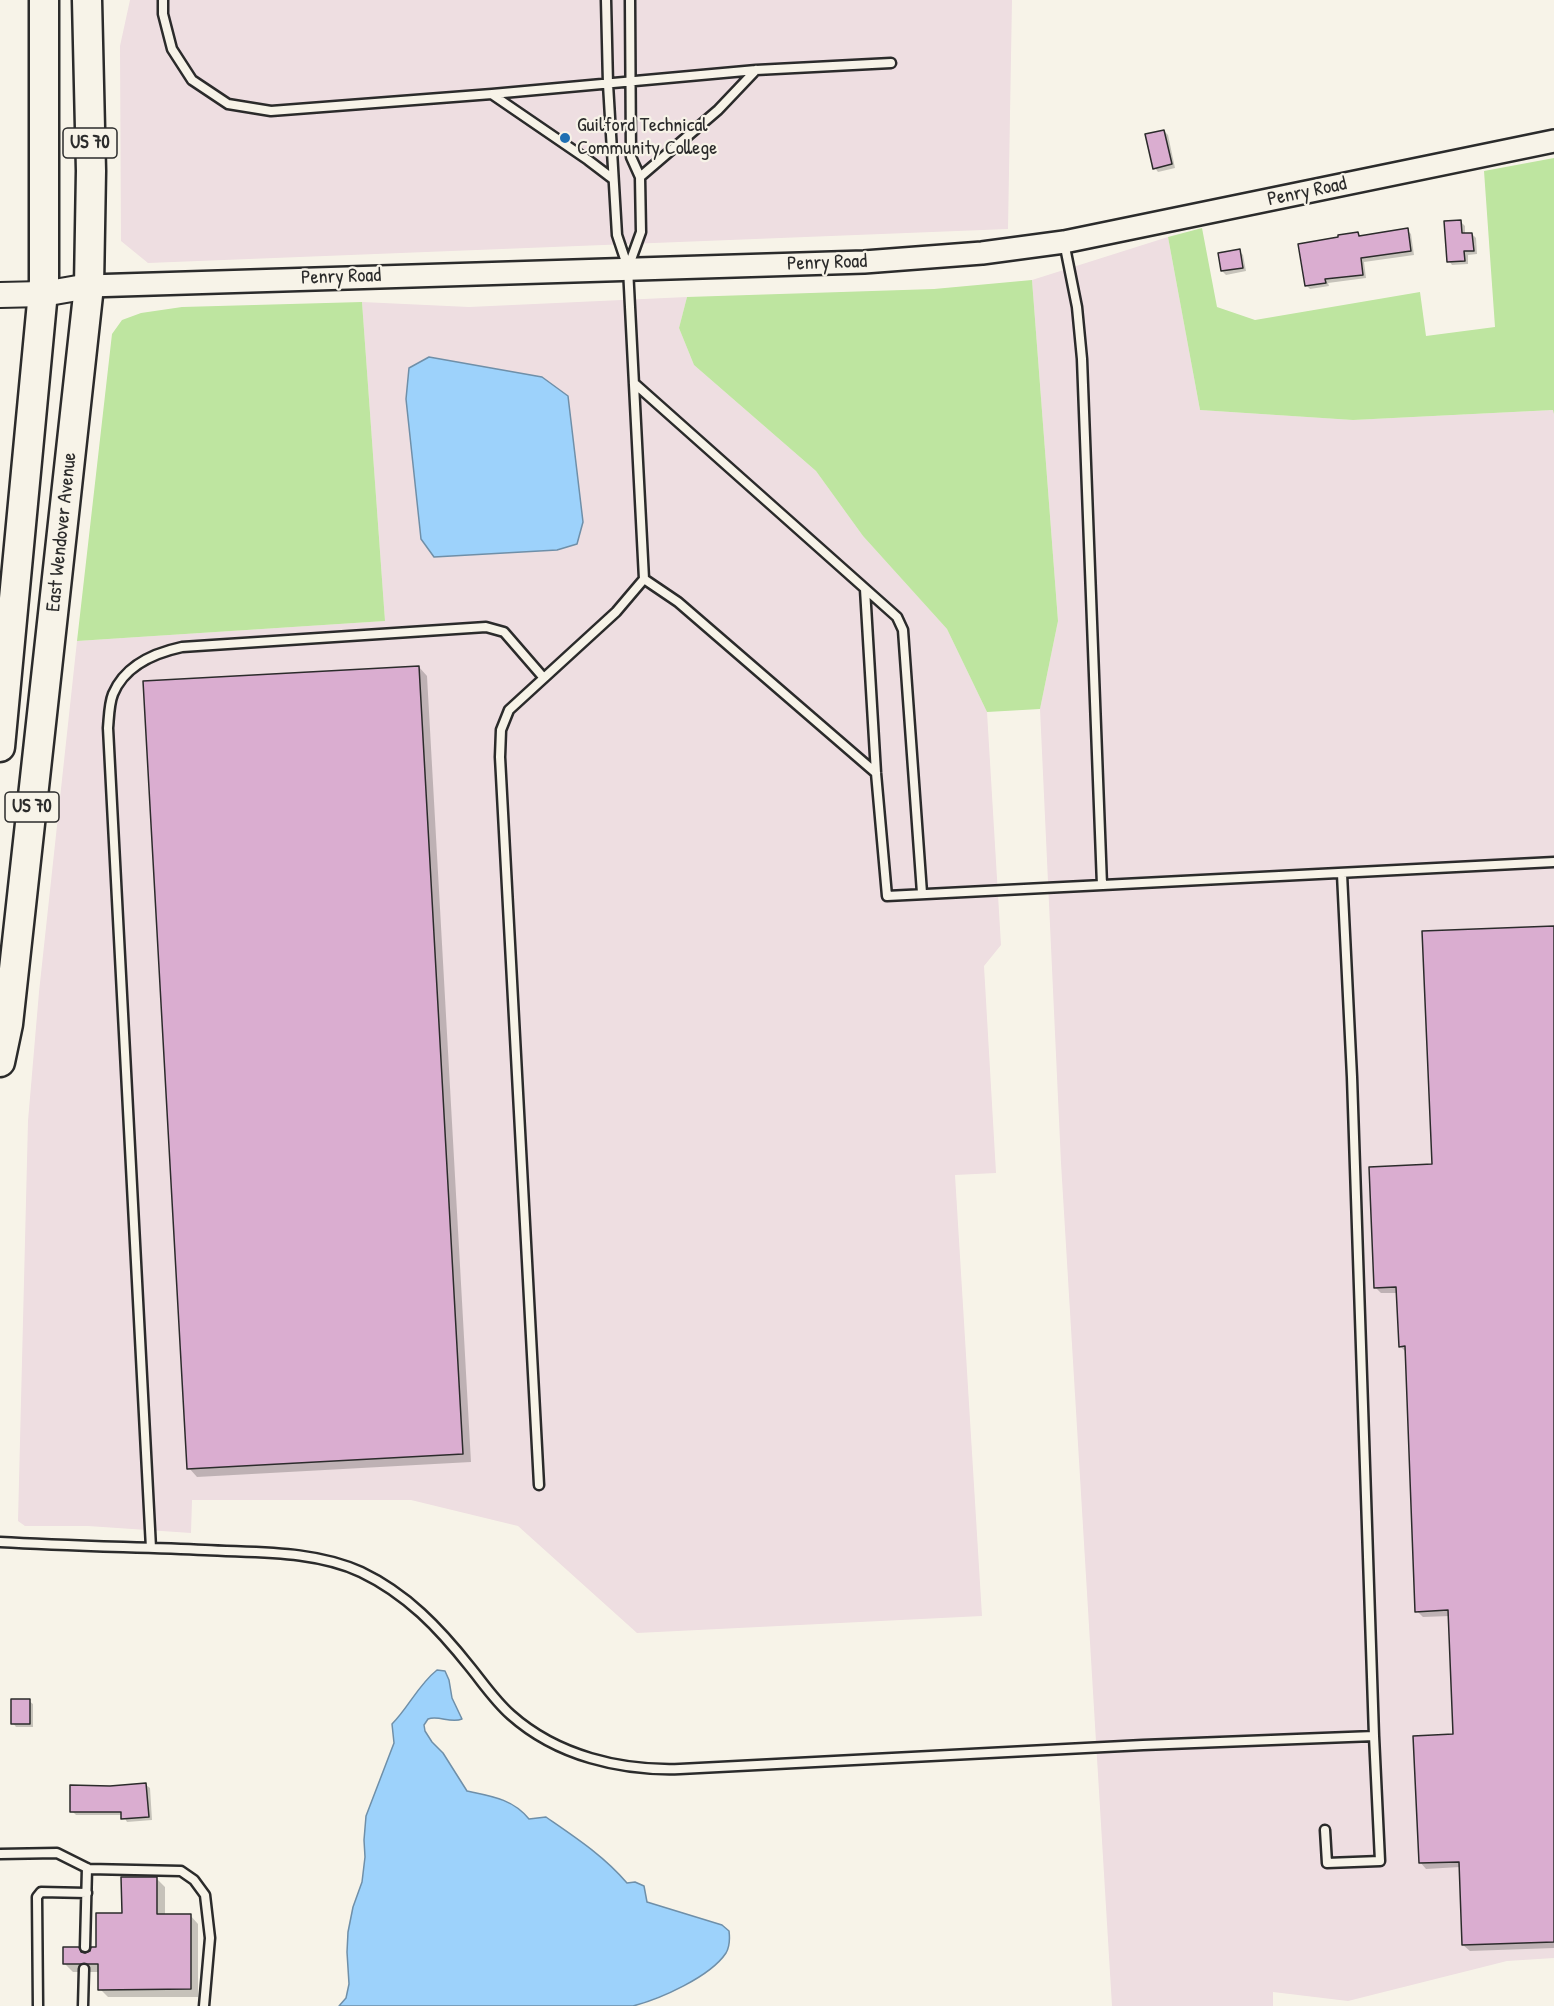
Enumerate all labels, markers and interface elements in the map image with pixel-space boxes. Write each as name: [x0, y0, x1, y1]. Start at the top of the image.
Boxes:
place label: Guilford Technical Community College: [577, 114, 717, 161]
road number: US 70: [63, 128, 117, 158]
marker: Guilford Technical Community College: [558, 131, 572, 145]
street label: Penry Road: [1265, 172, 1349, 212]
street label: Penry Road: [787, 250, 867, 276]
street label: Penry Road: [301, 264, 381, 290]
street label: East Wendover Avenue: [42, 451, 82, 613]
road number: US 70: [5, 792, 59, 822]

